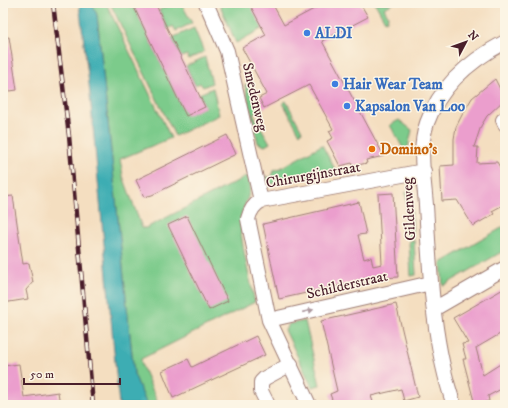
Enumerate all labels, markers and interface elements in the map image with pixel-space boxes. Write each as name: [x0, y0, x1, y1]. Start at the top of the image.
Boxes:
north arrow: [446, 22, 486, 62]
place label: ALDI: [314, 24, 353, 43]
marker: ALDI: [302, 28, 312, 38]
text: N: [465, 28, 481, 44]
street label: Smedenweg: [238, 61, 272, 134]
place label: Hair Wear Team: [343, 75, 443, 94]
marker: Hair Wear Team: [330, 79, 340, 89]
place label: Kapsalon Van Loo: [355, 97, 466, 116]
marker: Kapsalon Van Loo: [342, 101, 352, 111]
place label: Domino's: [380, 140, 437, 159]
marker: Domino's: [367, 144, 377, 154]
street label: Chirurgijnstraat: [264, 157, 362, 193]
street label: Gildenweg: [398, 176, 420, 241]
street label: Schilderstraat: [305, 266, 390, 304]
one-way arrow: [301, 308, 314, 314]
scale bar: [24, 360, 120, 386]
text: 50 m: [30, 367, 54, 382]

